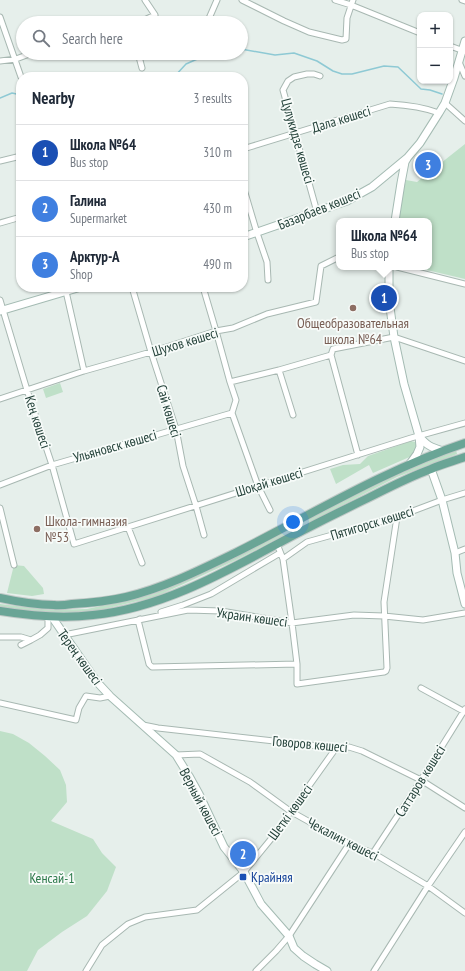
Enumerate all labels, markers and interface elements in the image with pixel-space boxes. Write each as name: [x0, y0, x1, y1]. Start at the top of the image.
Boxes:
map controls: [417, 12, 453, 84]
button: +: [417, 12, 453, 48]
search box: [16, 16, 248, 60]
icon: search: [30, 27, 52, 49]
text: Search here: [62, 29, 123, 48]
button: −: [417, 48, 453, 84]
text: Nearby: [32, 87, 75, 109]
text: 3 results: [193, 90, 232, 107]
street label: Цулукидзе көшесі: [277, 96, 319, 186]
street label: Дала көшесі: [309, 102, 373, 136]
text: Школа №64: [70, 135, 136, 154]
text: 1: [42, 144, 48, 161]
text: 310 m: [203, 144, 232, 161]
pin: 3: [415, 150, 441, 180]
text: Bus stop: [70, 154, 108, 171]
street label: Базарбаев көшесі: [275, 184, 363, 234]
text: Галина: [70, 191, 107, 210]
text: 2: [42, 200, 48, 217]
text: 430 m: [203, 200, 232, 217]
text: Supermarket: [70, 210, 127, 227]
popup: [336, 218, 432, 270]
text: Школа №64: [351, 226, 417, 245]
text: Bus stop: [351, 245, 389, 262]
text: Арктур-А: [70, 247, 120, 266]
text: 3: [42, 256, 48, 273]
text: 490 m: [203, 256, 232, 273]
text: Shop: [70, 266, 93, 283]
pin: 1: [371, 283, 397, 313]
marker: Общеобразовательная школа №64: [348, 303, 358, 313]
place label: Общеобразовательная школа №64: [297, 314, 409, 348]
street label: Шухов көшесі: [150, 323, 220, 361]
street label: Сай көшесі: [152, 382, 186, 440]
street label: Кең көшесі: [21, 393, 55, 451]
street label: Ульяновск көшесі: [71, 425, 159, 467]
street label: Шоқай көшесі: [233, 463, 305, 501]
street label: Пятигорск көшесі: [328, 502, 416, 544]
place label: Школа-гимназия №53: [45, 512, 127, 546]
your location: [283, 512, 303, 532]
marker: Школа-гимназия №53: [32, 524, 42, 534]
street label: Украин көшесі: [215, 603, 289, 631]
street label: Терең көшесі: [54, 625, 106, 689]
street label: Говоров көшесі: [272, 732, 348, 756]
street label: Саттаров көшесі: [391, 742, 449, 820]
street label: Верный көшесі: [176, 765, 226, 839]
street label: Шеткі көшесі: [264, 780, 316, 844]
street label: Чекалин көшесі: [304, 813, 382, 865]
pin: 2: [230, 839, 256, 869]
place label: Крайняя: [251, 868, 293, 886]
park label: Кенсай-1: [29, 869, 75, 887]
marker: Крайняя: [238, 872, 248, 882]

